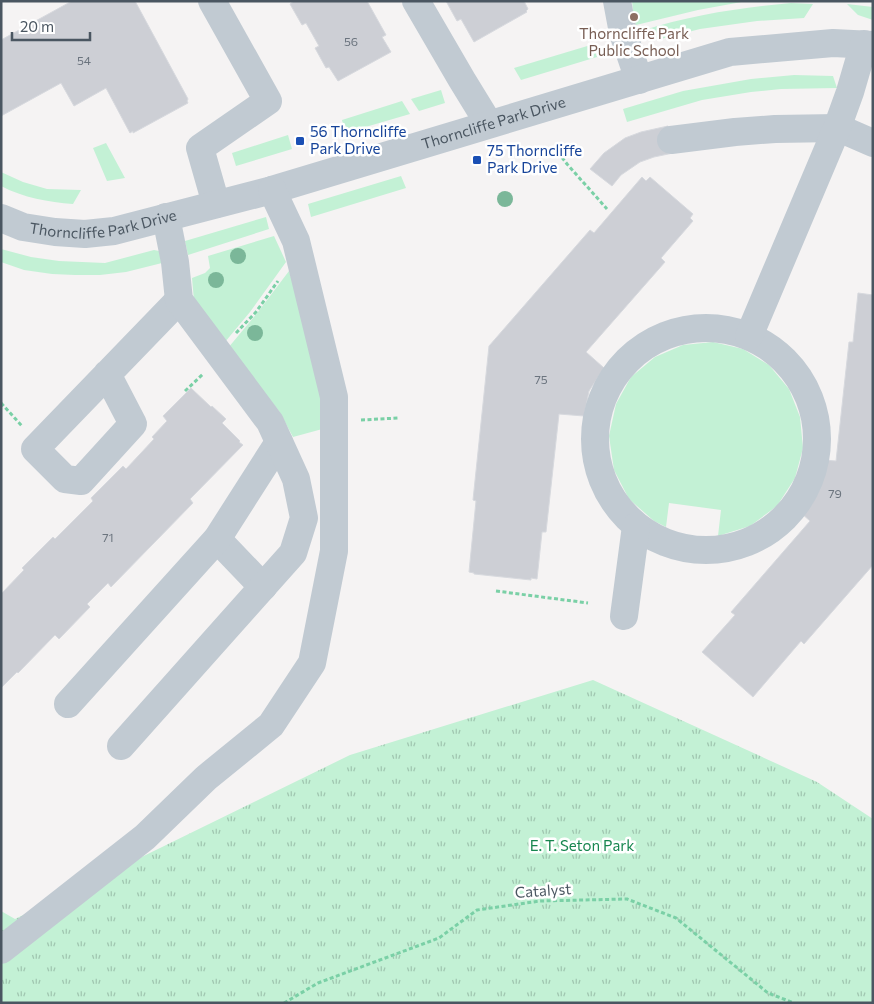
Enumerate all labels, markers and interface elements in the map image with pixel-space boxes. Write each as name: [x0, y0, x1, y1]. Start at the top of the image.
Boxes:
scale bar: [12, 10, 90, 42]
marker: Thorncliffe Park Public School: [628, 11, 640, 23]
text: 20 m: [20, 17, 54, 35]
place label: Thorncliffe Park Public School: [579, 24, 689, 59]
house number: 56: [344, 34, 358, 48]
house number: 54: [77, 53, 91, 67]
street label: Thorncliffe Park Drive: [419, 92, 567, 152]
place label: 56 Thorncliffe Park Drive: [310, 122, 407, 157]
marker: 56 Thorncliffe Park Drive: [294, 135, 306, 147]
place label: 75 Thorncliffe Park Drive: [487, 141, 582, 176]
marker: 75 Thorncliffe Park Drive: [471, 154, 483, 166]
street label: Thorncliffe Park Drive: [28, 205, 178, 242]
house number: 75: [534, 372, 548, 386]
house number: 79: [828, 486, 842, 500]
house number: 71: [102, 530, 114, 544]
park label: E. T. Seton Park: [530, 836, 634, 854]
street label: Catalyst: [514, 879, 572, 901]

